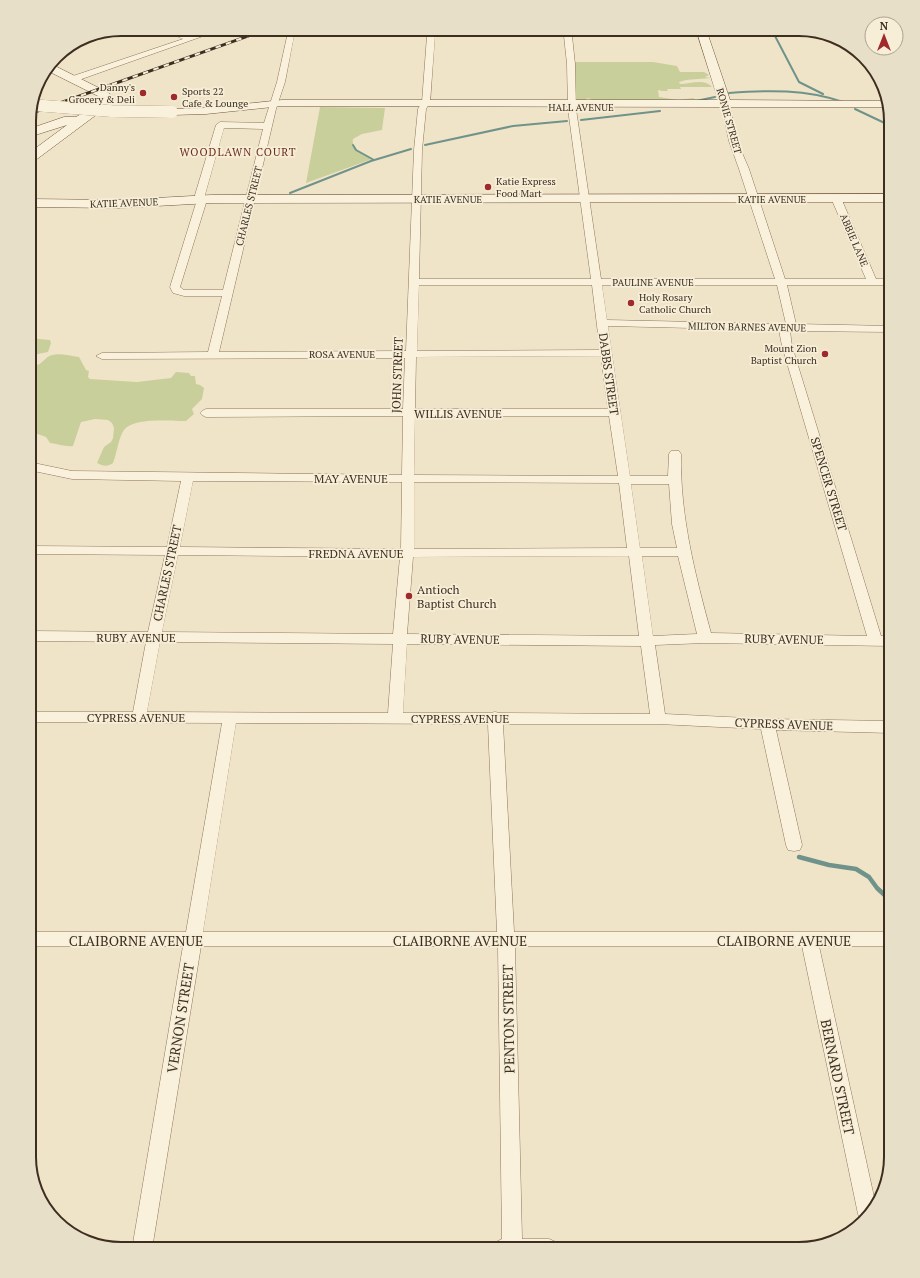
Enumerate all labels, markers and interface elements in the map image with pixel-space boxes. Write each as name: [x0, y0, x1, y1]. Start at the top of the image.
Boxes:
north arrow: [864, 16, 904, 56]
text: N: [880, 19, 889, 33]
place label: Danny's Grocery & Deli: [69, 81, 135, 106]
place label: Sports 22 Cafe & Lounge: [182, 85, 248, 110]
street label: RONIE STREET: [713, 86, 745, 156]
marker: Danny's Grocery & Deli: [138, 88, 148, 98]
marker: Sports 22 Cafe & Lounge: [169, 92, 179, 102]
street label: HALL AVENUE: [548, 101, 614, 114]
district label: WOODLAWN COURT: [179, 145, 297, 159]
street label: CHARLES STREET: [233, 165, 265, 247]
place label: Katie Express Food Mart: [496, 175, 556, 200]
marker: Katie Express Food Mart: [483, 182, 493, 192]
street label: KATIE AVENUE: [414, 193, 482, 206]
street label: KATIE AVENUE: [738, 193, 806, 206]
street label: KATIE AVENUE: [90, 195, 159, 211]
street label: ABBIE LANE: [837, 212, 871, 269]
street label: PAULINE AVENUE: [612, 276, 694, 289]
place label: Holy Rosary Catholic Church: [639, 291, 711, 316]
marker: Holy Rosary Catholic Church: [626, 298, 636, 308]
street label: MILTON BARNES AVENUE: [688, 319, 806, 335]
street label: DABBS STREET: [596, 332, 622, 417]
street label: JOHN STREET: [388, 336, 406, 413]
place label: Mount Zion Baptist Church: [751, 342, 817, 367]
street label: ROSA AVENUE: [309, 348, 375, 361]
marker: Mount Zion Baptist Church: [820, 349, 830, 359]
street label: WILLIS AVENUE: [414, 406, 502, 421]
street label: SPENCER STREET: [808, 435, 851, 533]
street label: MAY AVENUE: [314, 471, 388, 486]
street label: CHARLES STREET: [149, 523, 185, 623]
street label: FREDNA AVENUE: [308, 546, 404, 561]
place label: Antioch Baptist Church: [417, 582, 497, 611]
marker: Antioch Baptist Church: [404, 591, 414, 601]
street label: RUBY AVENUE: [96, 630, 176, 645]
street label: RUBY AVENUE: [420, 631, 500, 647]
street label: RUBY AVENUE: [744, 631, 824, 647]
street label: CYPRESS AVENUE: [87, 710, 185, 725]
street label: CYPRESS AVENUE: [411, 711, 509, 726]
street label: CYPRESS AVENUE: [735, 715, 833, 733]
street label: CLAIBORNE AVENUE: [69, 931, 203, 950]
street label: CLAIBORNE AVENUE: [393, 931, 527, 950]
street label: CLAIBORNE AVENUE: [717, 931, 851, 950]
street label: VERNON STREET: [162, 961, 198, 1074]
street label: PENTON STREET: [498, 964, 518, 1074]
street label: BERNARD STREET: [816, 1017, 860, 1137]

